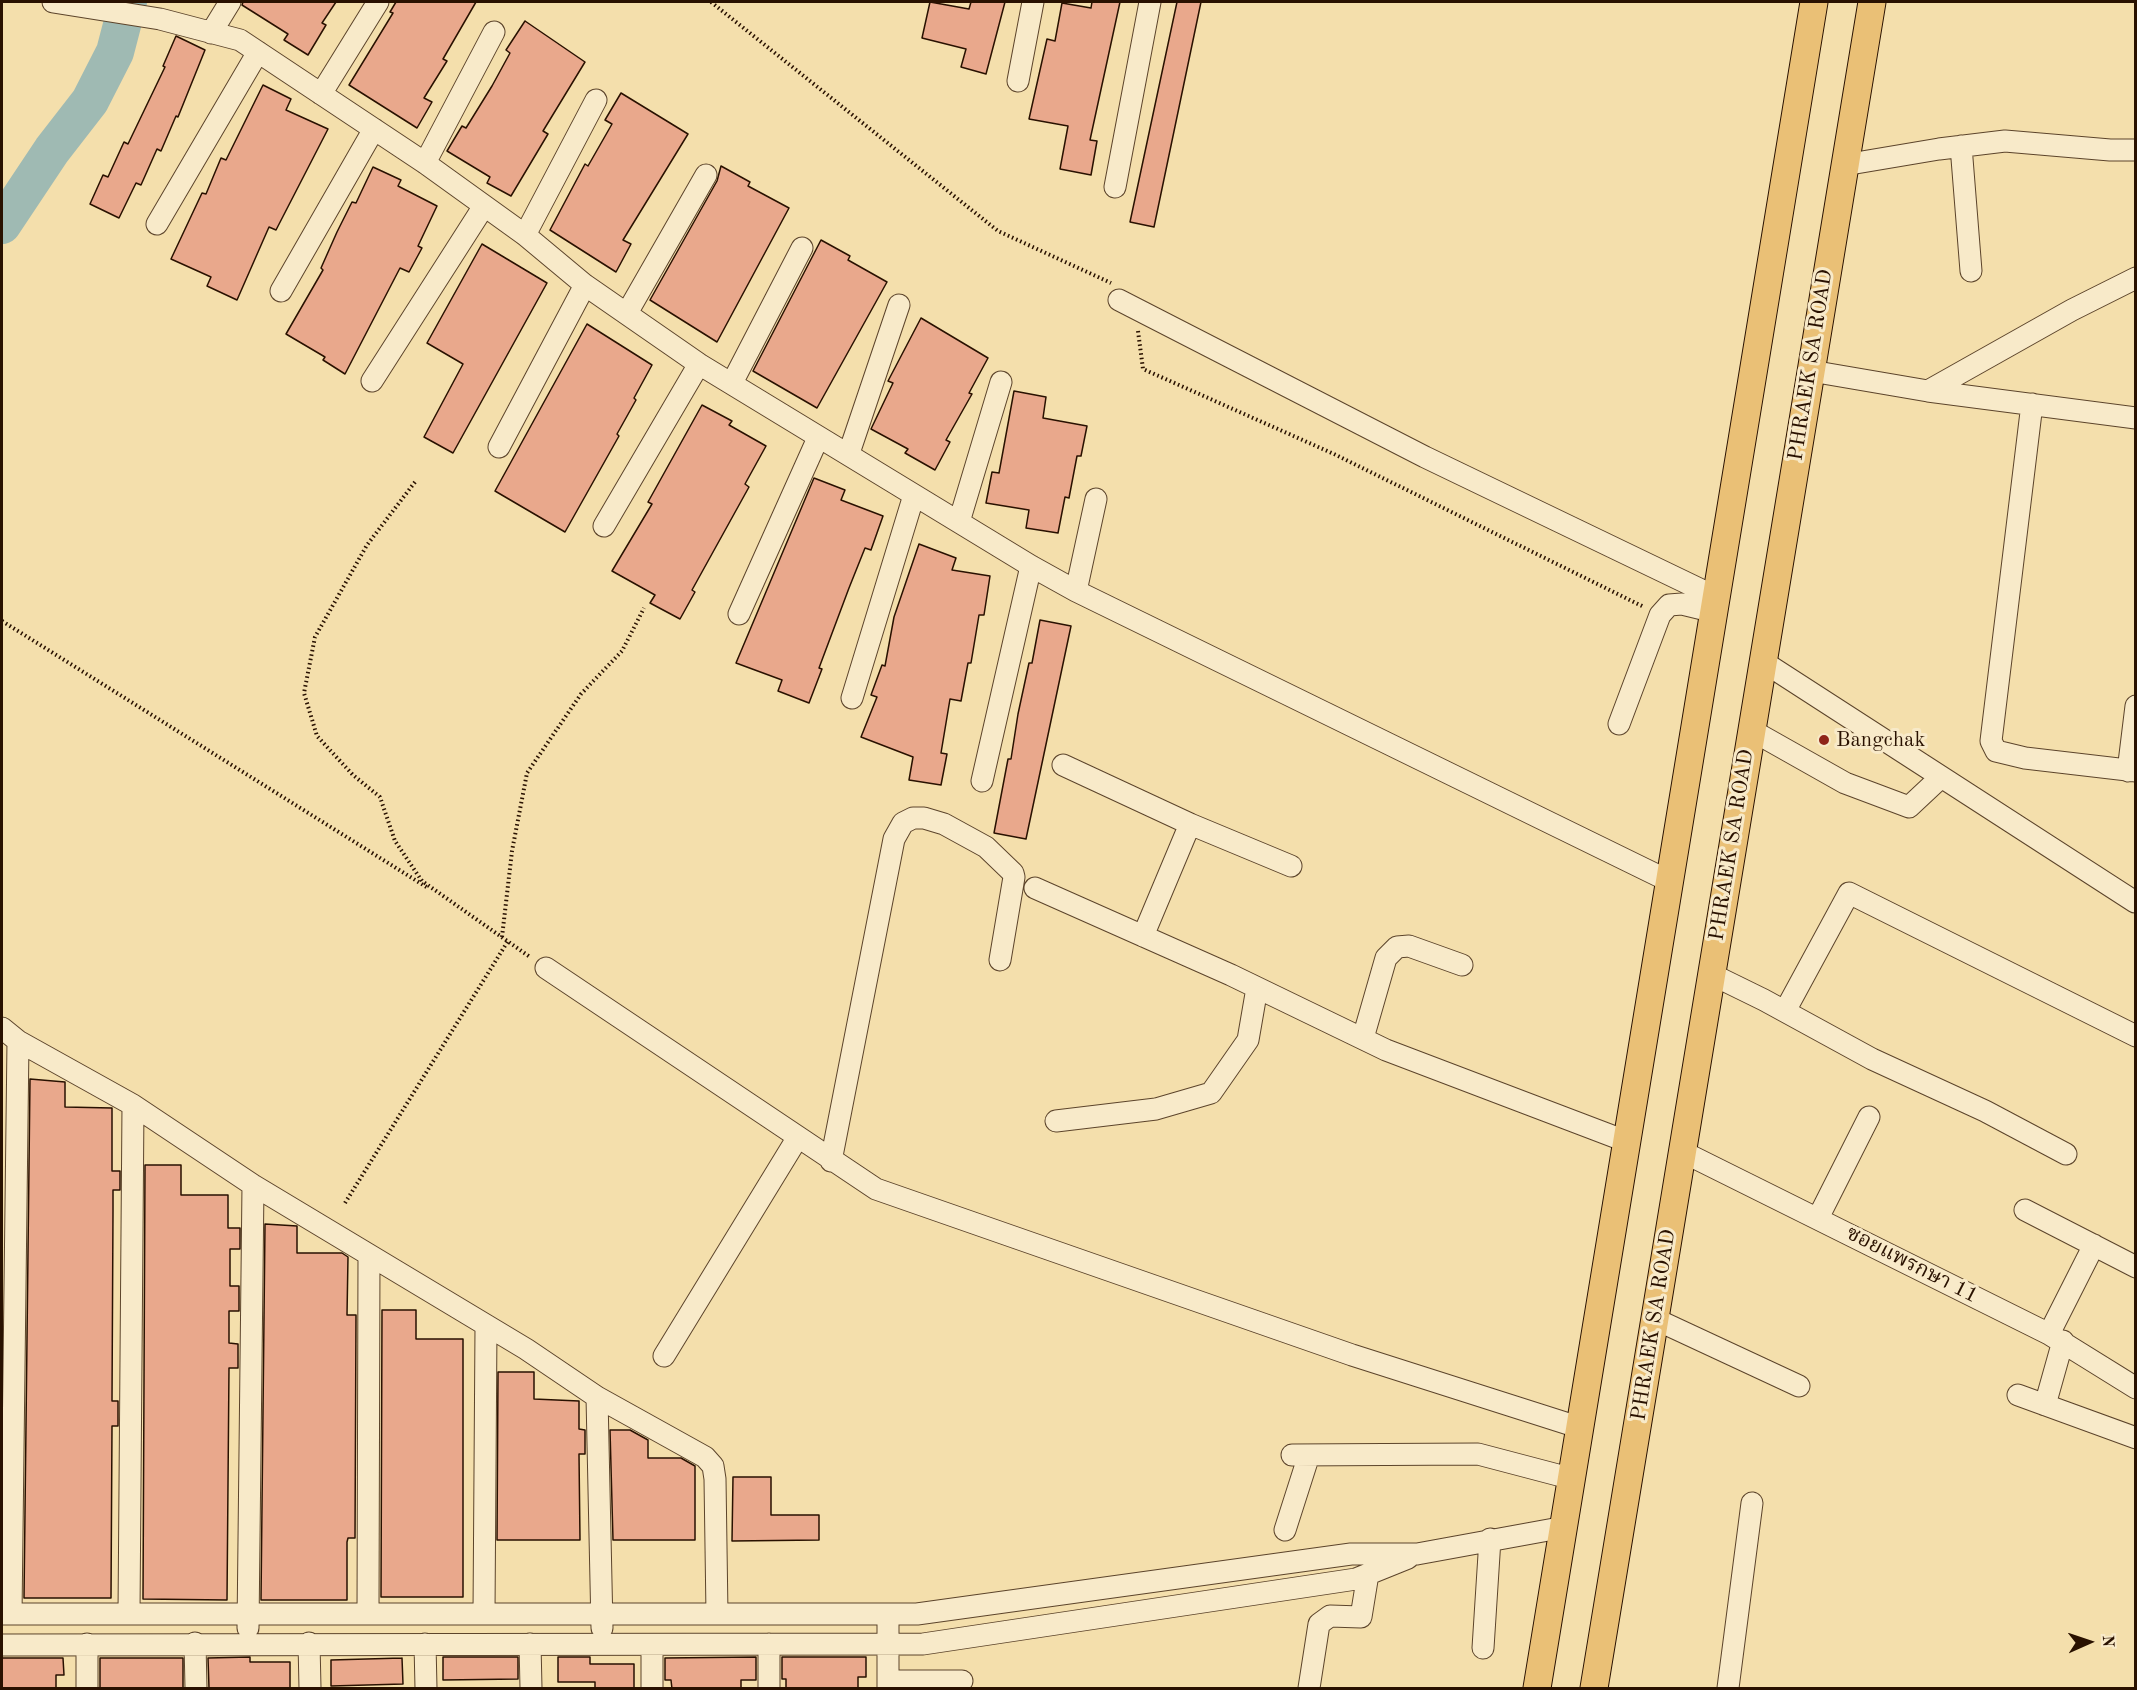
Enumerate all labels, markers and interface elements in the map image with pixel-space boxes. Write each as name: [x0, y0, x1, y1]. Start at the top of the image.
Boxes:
street label: PHRAEK SA ROAD: [1783, 267, 1839, 463]
place label: Bangchak: [1836, 727, 1925, 753]
marker: Bangchak: [1817, 733, 1831, 747]
street label: PHRAEK SA ROAD: [1704, 747, 1760, 943]
street label: ซอยแพรกษา 11: [1842, 1221, 1982, 1309]
street label: PHRAEK SA ROAD: [1626, 1227, 1682, 1423]
north arrow: [2059, 1612, 2119, 1672]
text: N: [2099, 1635, 2115, 1648]

